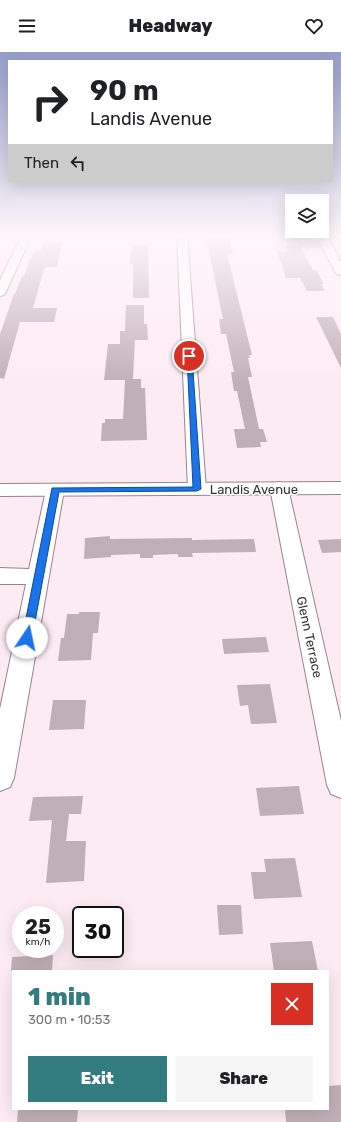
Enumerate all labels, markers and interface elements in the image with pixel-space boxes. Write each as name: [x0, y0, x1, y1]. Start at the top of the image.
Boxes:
icon: menu: [16, 15, 38, 37]
text: Headway: [129, 15, 212, 37]
icon: heart: [303, 15, 325, 37]
text: 90 m: [90, 74, 159, 107]
icon: right: [24, 76, 76, 128]
text: Landis Avenue: [90, 108, 212, 130]
icon: left: [67, 152, 89, 174]
text: Then: [24, 154, 59, 172]
map controls: [285, 194, 329, 238]
button: layers: [285, 194, 329, 238]
pin: [172, 339, 206, 373]
icon: arrive: [178, 345, 200, 367]
street label: Landis Avenue: [210, 482, 298, 497]
street label: Glenn Terrace: [294, 595, 325, 679]
position arrow: [6, 617, 48, 659]
speed limit sign: 30: [72, 906, 124, 958]
text: 25: [25, 915, 51, 939]
text: km/h: [26, 936, 50, 948]
text: 1 min: [28, 983, 91, 1011]
button: close: [271, 983, 313, 1025]
text: 300 m · 10:53: [28, 1012, 110, 1027]
button: Exit: [28, 1056, 167, 1102]
button: Share: [175, 1056, 313, 1102]

